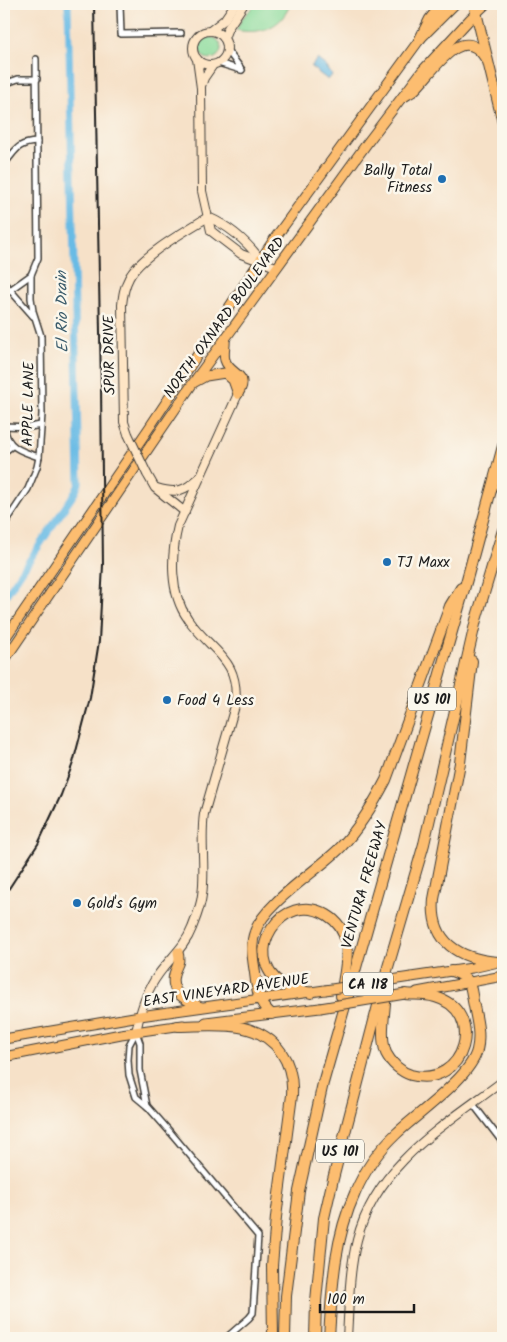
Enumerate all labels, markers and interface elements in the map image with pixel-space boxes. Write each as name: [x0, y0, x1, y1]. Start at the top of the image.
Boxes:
place label: Bally Total Fitness: [364, 159, 433, 200]
marker: Bally Total Fitness: [436, 173, 448, 185]
street label: NORTH OXNARD BOULEVARD: [158, 232, 292, 403]
water label: El Rio Drain: [49, 269, 76, 353]
street label: SPUR DRIVE: [97, 314, 123, 395]
street label: APPLE LANE: [16, 360, 42, 447]
place label: TJ Maxx: [397, 551, 450, 575]
marker: TJ Maxx: [381, 556, 393, 568]
road number: US 101: [408, 688, 456, 711]
place label: Food 4 Less: [177, 689, 255, 713]
marker: Food 4 Less: [161, 694, 173, 706]
street label: VENTURA FREEWAY: [335, 817, 395, 952]
place label: Gold's Gym: [87, 892, 157, 916]
marker: Gold's Gym: [71, 897, 83, 909]
street label: EAST VINEYARD AVENUE: [142, 967, 312, 1015]
road number: CA 118: [343, 972, 393, 996]
road number: US 101: [316, 1140, 364, 1162]
scale bar: [320, 1282, 413, 1314]
text: 100 m: [327, 1288, 365, 1312]

